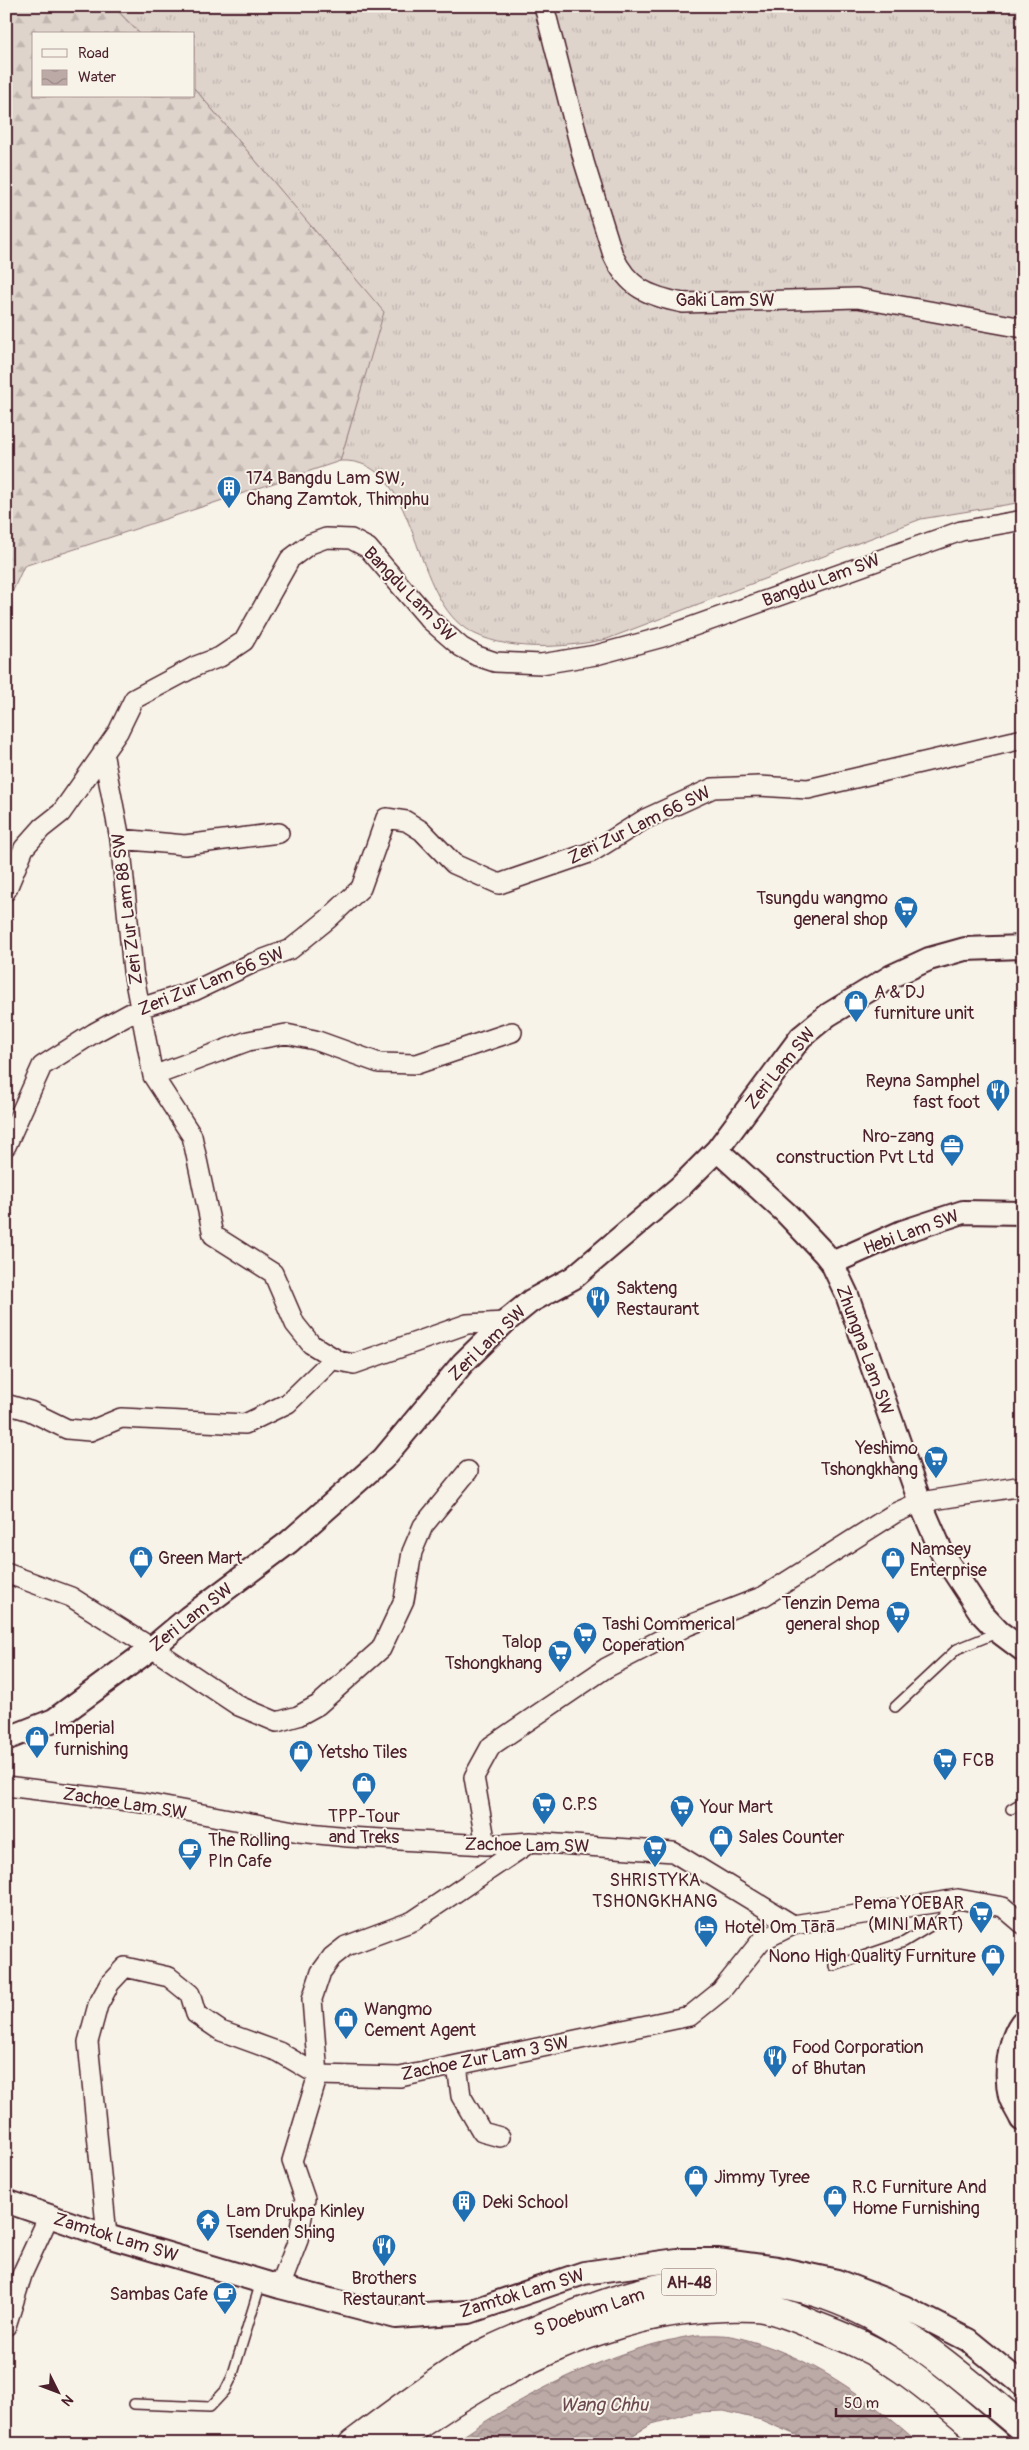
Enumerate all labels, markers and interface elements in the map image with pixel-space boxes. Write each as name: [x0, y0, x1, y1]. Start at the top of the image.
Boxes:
legend: [32, 32, 195, 98]
text: Road: [78, 44, 109, 63]
text: Water: [78, 68, 117, 87]
street label: Gaki Lam SW: [675, 289, 775, 312]
place label: 174 Bangdu Lam SW, Chang Zamtok, Thimphu: [246, 467, 429, 511]
building icon: 174 Bangdu Lam SW, Chang Zamtok, Thimphu: [216, 475, 242, 509]
street label: Bangdu Lam SW: [359, 542, 461, 647]
street label: Bangdu Lam SW: [759, 549, 883, 612]
street label: Zeri Zur Lam 66 SW: [564, 781, 714, 870]
street label: Zeri Zur Lam 88 SW: [107, 832, 148, 986]
place label: Tsungdu wangmo general shop: [756, 887, 888, 931]
supermarket icon: Tsungdu wangmo general shop: [893, 895, 919, 929]
street label: Zeri Zur Lam 66 SW: [135, 942, 288, 1021]
place label: A & DJ furniture unit: [874, 981, 975, 1025]
shop icon: A & DJ furniture unit: [843, 989, 869, 1023]
street label: Zeri Lam SW: [740, 1023, 820, 1114]
place label: Reyna Samphel fast foot: [866, 1070, 981, 1114]
restaurant icon: Reyna Samphel fast foot: [985, 1078, 1011, 1112]
place label: Nro-zang construction Pvt Ltd: [776, 1125, 934, 1169]
office icon: Nro-zang construction Pvt Ltd: [939, 1133, 965, 1167]
street label: Hebi Lam SW: [860, 1205, 962, 1260]
place label: Sakteng Restaurant: [616, 1277, 700, 1321]
street label: Zhungna Lam SW: [831, 1282, 899, 1418]
restaurant icon: Sakteng Restaurant: [585, 1285, 611, 1319]
street label: Zeri Lam SW: [444, 1301, 531, 1386]
place label: Yeshimo Tshongkhang: [821, 1437, 918, 1481]
supermarket icon: Yeshimo Tshongkhang: [923, 1445, 949, 1479]
place label: Namsey Enterprise: [910, 1538, 987, 1582]
shop icon: Green Mart: [128, 1545, 154, 1579]
shop icon: Namsey Enterprise: [880, 1546, 906, 1580]
place label: Green Mart: [158, 1547, 243, 1570]
street label: Zeri Lam SW: [145, 1578, 237, 1657]
place label: Tenzin Dema general shop: [782, 1592, 880, 1636]
supermarket icon: Tenzin Dema general shop: [885, 1600, 911, 1634]
place label: Tashi Commerical Coperation: [602, 1613, 736, 1657]
supermarket icon: Tashi Commerical Coperation: [572, 1621, 598, 1655]
place label: Talop Tshongkhang: [445, 1631, 542, 1675]
supermarket icon: Talop Tshongkhang: [547, 1639, 573, 1673]
place label: Imperial furnishing: [54, 1717, 128, 1761]
shop icon: Imperial furnishing: [24, 1725, 50, 1759]
shop icon: Yetsho Tiles: [288, 1739, 314, 1773]
place label: Yetsho Tiles: [317, 1741, 407, 1764]
supermarket icon: FCB: [932, 1747, 958, 1781]
place label: FCB: [962, 1749, 994, 1772]
shop icon: TPP-Tour and Treks: [351, 1771, 377, 1805]
street label: Zachoe Lam SW: [61, 1782, 188, 1825]
supermarket icon: C.P.S: [531, 1791, 557, 1825]
place label: C.P.S: [562, 1793, 597, 1816]
supermarket icon: Your Mart: [669, 1794, 695, 1828]
place label: Your Mart: [699, 1796, 774, 1819]
place label: TPP-Tour and Treks: [328, 1805, 400, 1849]
shop icon: Sales Counter: [708, 1824, 734, 1858]
place label: Sales Counter: [738, 1826, 845, 1849]
place label: The Rolling PIn Cafe: [208, 1829, 290, 1873]
street label: Zachoe Lam SW: [464, 1833, 590, 1858]
supermarket icon: SHRISTYKA TSHONGKHANG: [642, 1834, 668, 1868]
cafe icon: The Rolling PIn Cafe: [177, 1837, 203, 1871]
place label: SHRISTYKA TSHONGKHANG: [592, 1869, 718, 1913]
place label: Pema YOEBAR (MINI MART): [854, 1892, 964, 1936]
supermarket icon: Pema YOEBAR (MINI MART): [968, 1900, 994, 1934]
hotel icon: Hotel Om Tārā: [693, 1914, 719, 1948]
place label: Hotel Om Tārā: [724, 1916, 836, 1939]
shop icon: Nono High Quality Furniture: [980, 1943, 1006, 1977]
place label: Nono High Quality Furniture: [768, 1945, 976, 1968]
place label: Wangmo Cement Agent: [364, 1998, 477, 2042]
shop icon: Wangmo Cement Agent: [333, 2006, 359, 2040]
street label: Zachoe Zur Lam 3 SW: [399, 2031, 571, 2086]
place label: Food Corporation of Bhutan: [792, 2036, 924, 2080]
restaurant icon: Food Corporation of Bhutan: [762, 2044, 788, 2078]
shop icon: Jimmy Tyree: [683, 2164, 709, 2198]
place label: Jimmy Tyree: [714, 2166, 810, 2189]
place label: R.C Furniture And Home Furnishing: [852, 2176, 987, 2220]
shop icon: R.C Furniture And Home Furnishing: [822, 2184, 848, 2218]
building icon: Deki School: [451, 2189, 477, 2223]
place label: Deki School: [482, 2191, 568, 2214]
place label: Lam Drukpa Kinley Tsenden Shing: [226, 2200, 365, 2244]
street label: Zamtok Lam SW: [51, 2208, 181, 2267]
temple icon: Lam Drukpa Kinley Tsenden Shing: [195, 2208, 221, 2242]
restaurant icon: Brothers Restaurant: [371, 2233, 397, 2267]
street label: Zamtok Lam SW: [457, 2264, 587, 2323]
place label: Brothers Restaurant: [342, 2267, 426, 2311]
road number: AH-48: [662, 2268, 716, 2296]
cafe icon: Sambas Cafe: [212, 2281, 238, 2315]
place label: Sambas Cafe: [109, 2283, 208, 2306]
street label: S Doebum Lam: [531, 2283, 648, 2342]
north arrow: [32, 2368, 82, 2418]
scale bar: [836, 2385, 990, 2417]
text: N: [58, 2391, 77, 2410]
water label: Wang Chhu: [560, 2393, 649, 2417]
text: 50 m: [844, 2394, 879, 2413]

